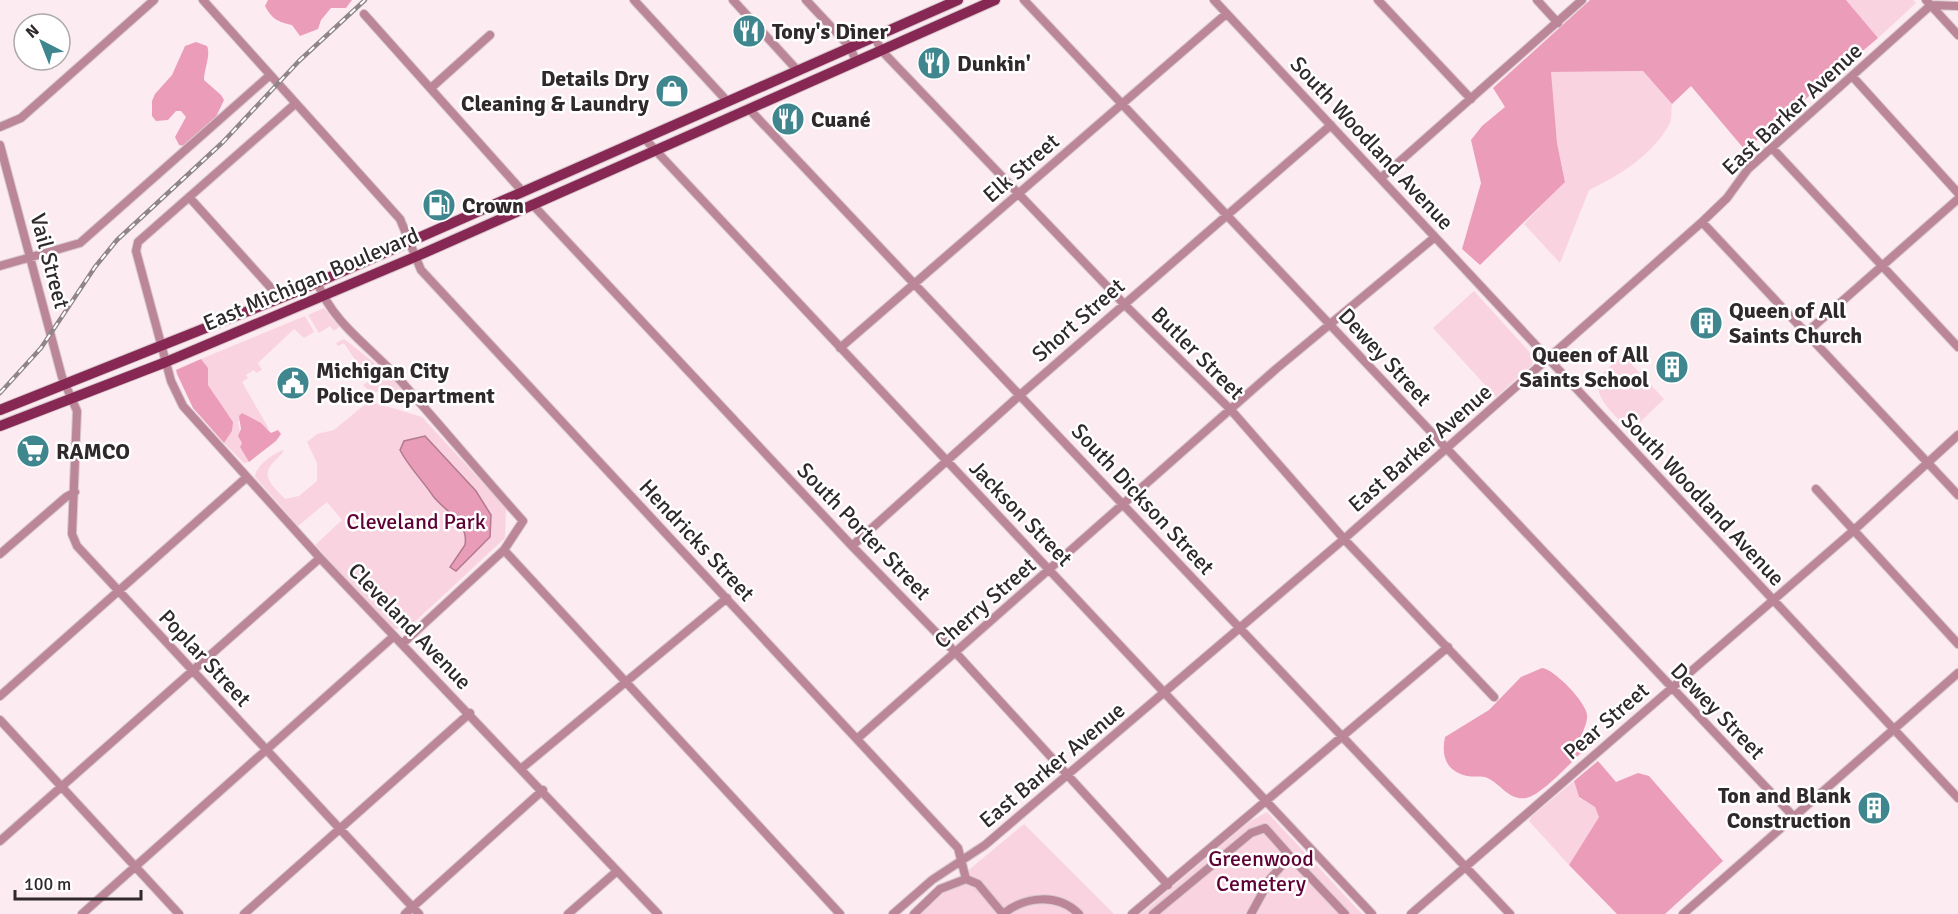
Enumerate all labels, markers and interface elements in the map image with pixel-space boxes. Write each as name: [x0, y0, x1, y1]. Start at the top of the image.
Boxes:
north arrow: [12, 12, 72, 72]
restaurant icon: Tony's Diner: [731, 13, 767, 49]
place label: Tony's Diner: [772, 18, 888, 45]
text: N: [22, 20, 43, 43]
street label: East Barker Avenue: [1716, 37, 1868, 181]
restaurant icon: Dunkin': [916, 45, 952, 81]
place label: Dunkin': [957, 50, 1031, 77]
street label: South Woodland Avenue: [1285, 51, 1459, 235]
place label: Details Dry Cleaning & Laundry: [461, 65, 649, 117]
shop icon: Details Dry Cleaning & Laundry: [654, 73, 690, 109]
restaurant icon: Cuané: [770, 101, 806, 137]
place label: Cuané: [811, 106, 871, 133]
street label: Elk Street: [977, 127, 1065, 208]
fuel station icon: Crown: [421, 187, 457, 223]
place label: Crown: [462, 192, 524, 219]
street label: Vail Street: [24, 210, 76, 312]
street label: East Michigan Boulevard: [199, 221, 423, 337]
street label: Short Street: [1026, 272, 1130, 368]
place label: Queen of All Saints Church: [1729, 297, 1862, 349]
street label: Butler Street: [1146, 301, 1250, 405]
street label: Dewey Street: [1333, 303, 1437, 412]
building icon: Queen of All Saints Church: [1688, 305, 1724, 341]
place label: Queen of All Saints School: [1519, 341, 1649, 393]
building icon: Queen of All Saints School: [1654, 349, 1690, 385]
place label: Michigan City Police Department: [316, 357, 495, 409]
public building icon: Michigan City Police Department: [275, 365, 311, 401]
street label: East Barker Avenue: [1343, 378, 1497, 518]
street label: South Woodland Avenue: [1616, 407, 1790, 591]
street label: South Dickson Street: [1066, 418, 1220, 580]
supermarket icon: RAMCO: [15, 433, 51, 469]
place label: RAMCO: [56, 438, 130, 465]
street label: Jackson Street: [964, 454, 1078, 572]
street label: South Porter Street: [791, 457, 937, 606]
street label: Hendricks Street: [634, 473, 761, 607]
park label: Cleveland Park: [346, 508, 486, 535]
street label: Cherry Street: [929, 551, 1041, 654]
street label: Cleveland Avenue: [343, 557, 477, 695]
street label: Poplar Street: [153, 604, 257, 712]
street label: Dewey Street: [1665, 657, 1771, 765]
street label: Pear Street: [1558, 676, 1654, 765]
street label: East Barker Avenue: [974, 696, 1130, 834]
place label: Ton and Blank Construction: [1718, 782, 1851, 834]
building icon: Ton and Blank Construction: [1856, 790, 1892, 826]
park label: Greenwood Cemetery: [1208, 845, 1314, 897]
scale bar: [15, 863, 141, 901]
text: 100 m: [24, 873, 71, 895]

